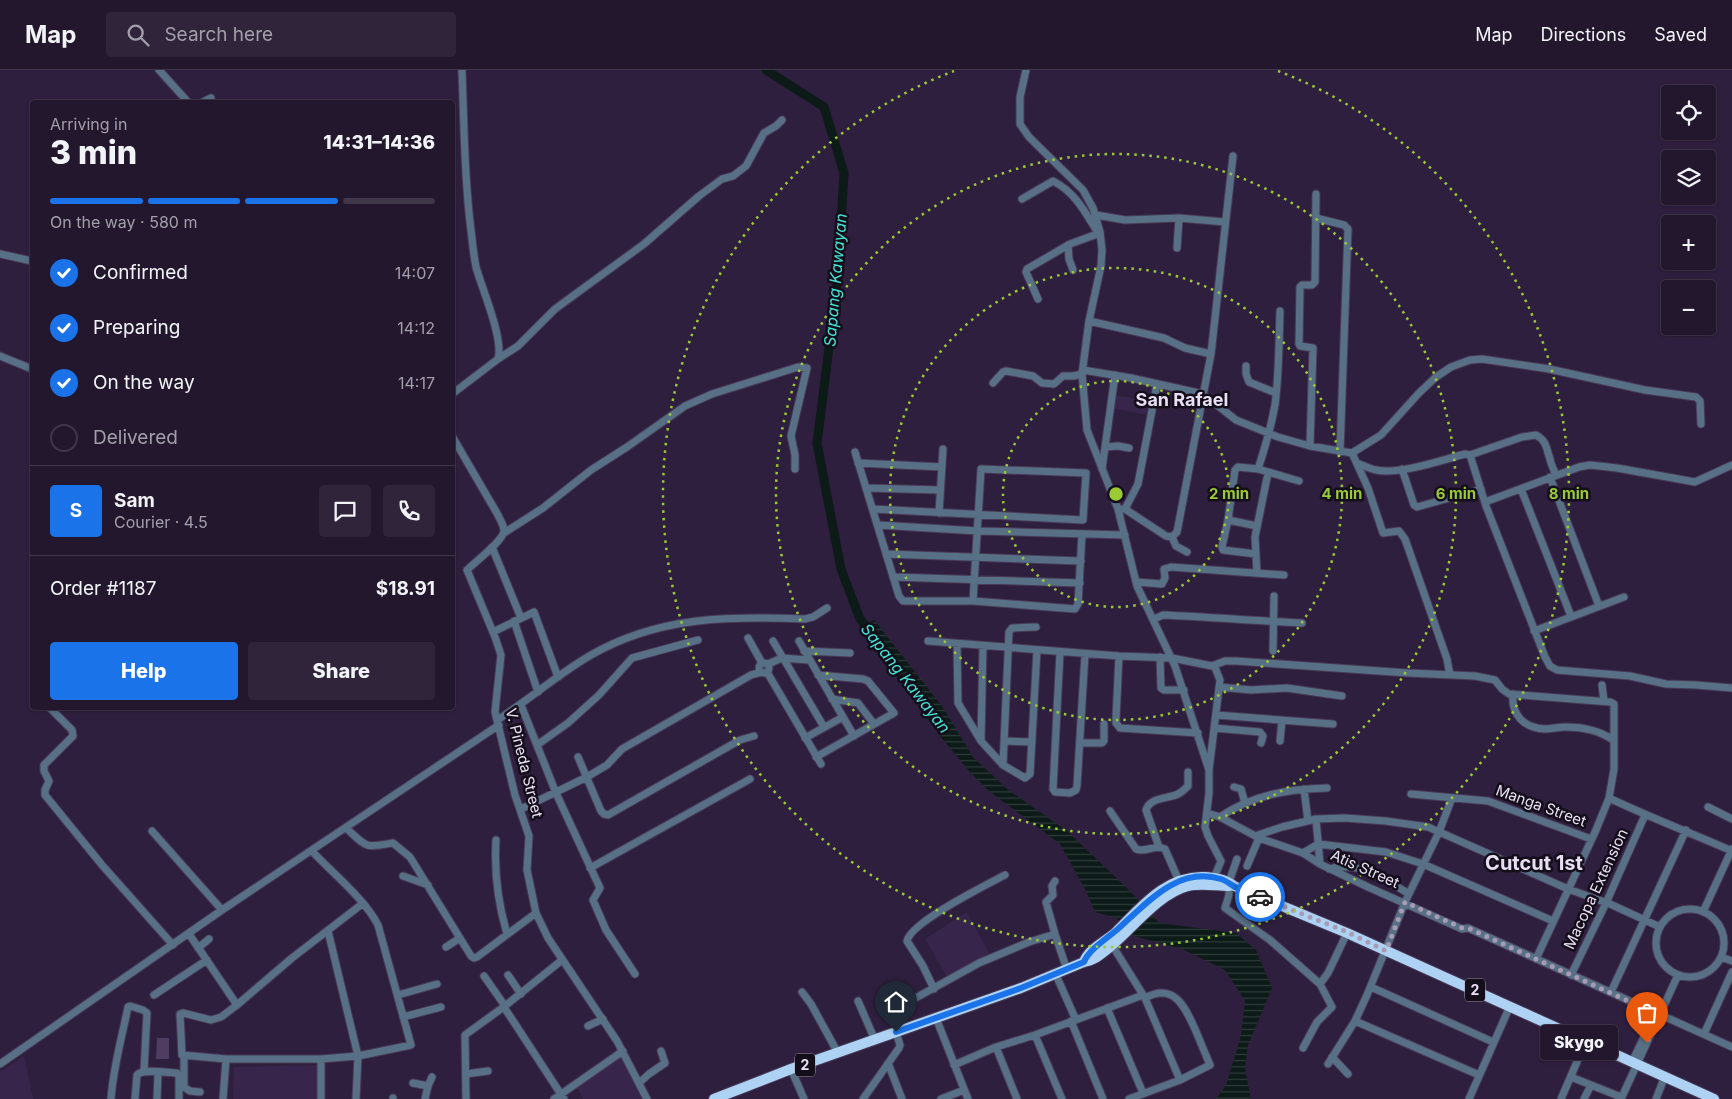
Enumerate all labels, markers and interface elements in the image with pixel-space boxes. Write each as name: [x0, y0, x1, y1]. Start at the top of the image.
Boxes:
search box: [106, 12, 456, 57]
text: Map: [25, 20, 76, 49]
icon: search: [124, 21, 152, 49]
text: Search here: [164, 23, 273, 46]
text: Map: [1475, 24, 1513, 45]
text: Directions: [1541, 24, 1626, 45]
text: Saved: [1654, 24, 1707, 45]
map controls: [1661, 85, 1716, 335]
button: locate: [1661, 85, 1716, 140]
text: Arriving in: [50, 114, 127, 134]
text: 14:31–14:36: [323, 131, 435, 154]
text: 3 min: [50, 133, 137, 172]
button: layers: [1661, 150, 1716, 205]
text: On the way · 580 m: [50, 212, 197, 232]
water label: Sapang Kawayan: [819, 213, 851, 347]
button: +: [1661, 215, 1716, 270]
icon: check: [50, 259, 78, 287]
text: Confirmed: [93, 261, 188, 284]
text: 14:07: [395, 263, 435, 283]
button: −: [1661, 280, 1716, 335]
icon: check: [50, 314, 78, 342]
text: Preparing: [93, 316, 180, 339]
text: 14:12: [397, 318, 435, 338]
icon: check: [50, 369, 78, 397]
text: On the way: [93, 371, 195, 394]
text: 14:17: [398, 373, 435, 393]
district label: San Rafael: [1136, 389, 1228, 410]
text: Delivered: [93, 426, 178, 449]
text: 2 min: [1209, 484, 1249, 503]
text: 4 min: [1322, 484, 1362, 503]
text: 6 min: [1436, 484, 1476, 503]
text: 8 min: [1549, 484, 1589, 503]
button: chat: [319, 485, 371, 537]
button: phone: [383, 485, 435, 537]
centre of rings: [1107, 485, 1125, 503]
text: Sam: [114, 489, 155, 512]
text: S: [70, 499, 82, 522]
text: Courier · 4.5: [114, 512, 208, 532]
text: Order #1187: [50, 577, 157, 600]
text: $18.91: [376, 577, 435, 600]
water label: Sapang Kawayan: [857, 619, 955, 737]
button: Help: [50, 642, 238, 700]
button: Share: [248, 642, 435, 700]
street label: V. Pineda Street: [502, 706, 547, 820]
street label: Manga Street: [1493, 780, 1589, 831]
street label: Macopa Extension: [1559, 826, 1632, 952]
street label: Atis Street: [1328, 845, 1403, 892]
district label: Cutcut 1st: [1485, 851, 1583, 875]
courier: [1235, 872, 1285, 922]
icon: car: [1246, 883, 1274, 911]
road number: 2: [1465, 978, 1485, 1002]
pin: [875, 981, 917, 1032]
icon: home: [882, 988, 910, 1016]
pin: [1626, 992, 1668, 1043]
icon: bag: [1633, 999, 1661, 1027]
callout: Skygo: [1540, 1026, 1617, 1060]
text: Skygo: [1554, 1032, 1604, 1052]
road number: 2: [795, 1054, 815, 1076]

